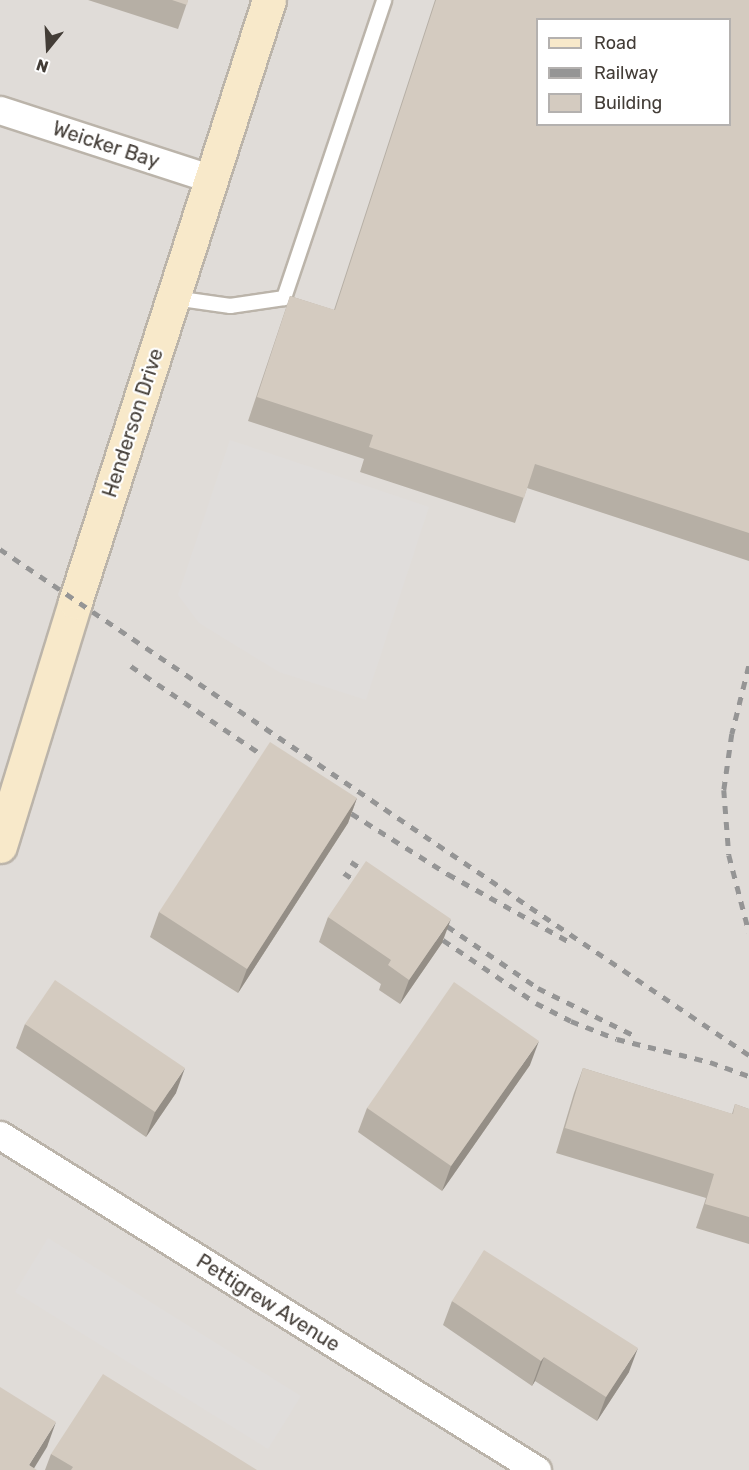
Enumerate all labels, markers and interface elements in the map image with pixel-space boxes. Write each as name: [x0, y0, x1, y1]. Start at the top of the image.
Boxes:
north arrow: [18, 18, 78, 78]
legend: [536, 18, 731, 126]
text: Road: [594, 32, 637, 54]
text: N: [34, 55, 51, 76]
text: Railway: [594, 62, 658, 84]
text: Building: [594, 92, 662, 114]
street label: Weicker Bay: [49, 116, 163, 174]
street label: Henderson Drive: [98, 346, 168, 500]
street label: Pettigrew Avenue: [191, 1249, 345, 1357]

